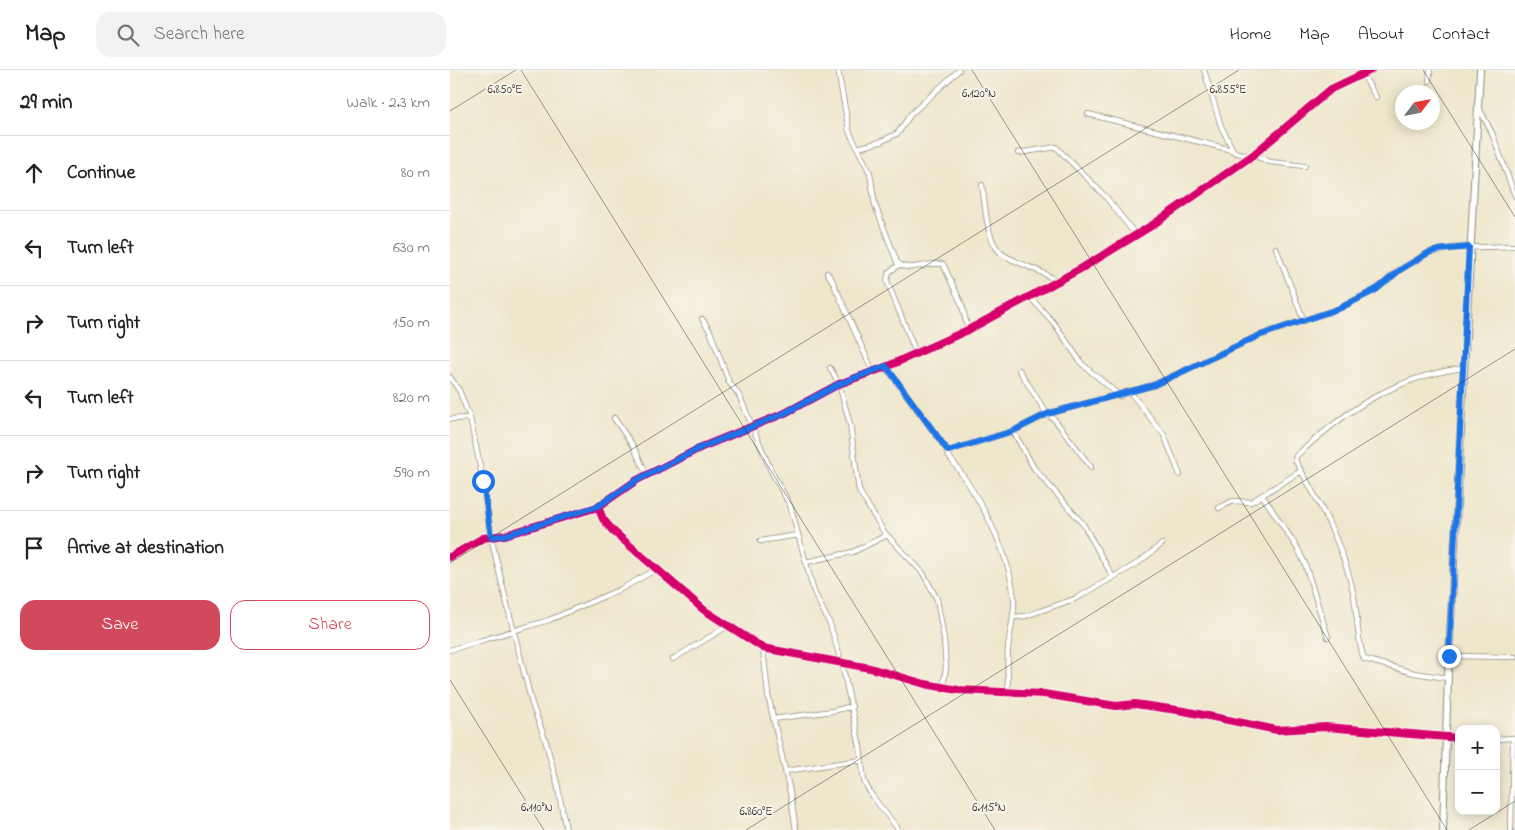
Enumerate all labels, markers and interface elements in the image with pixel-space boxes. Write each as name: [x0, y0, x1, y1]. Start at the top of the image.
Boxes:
search box: [96, 12, 446, 57]
text: Map: [25, 17, 66, 52]
icon: search: [114, 21, 142, 49]
text: Search here: [154, 21, 245, 48]
text: Home: [1230, 22, 1271, 48]
text: Map: [1299, 22, 1330, 48]
text: About: [1358, 22, 1404, 48]
text: Contact: [1432, 22, 1490, 48]
text: 6.850°E: [488, 81, 522, 99]
text: 6.855°E: [1210, 81, 1246, 99]
text: 6.120°N: [962, 85, 996, 103]
north arrow: [1395, 85, 1440, 130]
text: 29 min: [20, 88, 72, 118]
text: Walk · 2.3 km: [347, 91, 430, 115]
icon: ahead: [20, 159, 48, 187]
text: Continue: [67, 160, 135, 187]
text: 80 m: [401, 161, 430, 185]
icon: left: [20, 234, 48, 262]
text: Turn left: [67, 235, 134, 262]
text: 630 m: [393, 236, 430, 260]
icon: right: [20, 309, 48, 337]
text: Turn right: [67, 310, 140, 337]
text: 150 m: [392, 311, 430, 335]
icon: left: [20, 384, 48, 412]
text: Turn left: [67, 385, 134, 412]
text: 820 m: [393, 386, 430, 410]
icon: right: [20, 459, 48, 487]
text: Turn right: [67, 460, 140, 487]
text: 590 m: [393, 461, 430, 485]
route start: [472, 470, 495, 493]
icon: arrive: [20, 534, 48, 562]
text: Arrive at destination: [67, 535, 224, 562]
button: Save: [20, 600, 220, 650]
button: Share: [230, 600, 430, 650]
route end: [1438, 645, 1461, 668]
map controls: [1455, 725, 1500, 815]
button: +: [1455, 725, 1500, 770]
button: −: [1455, 770, 1500, 815]
text: 6.110°N: [521, 799, 553, 817]
text: 6.115°N: [972, 799, 1006, 817]
text: 6.860°E: [739, 803, 773, 821]

